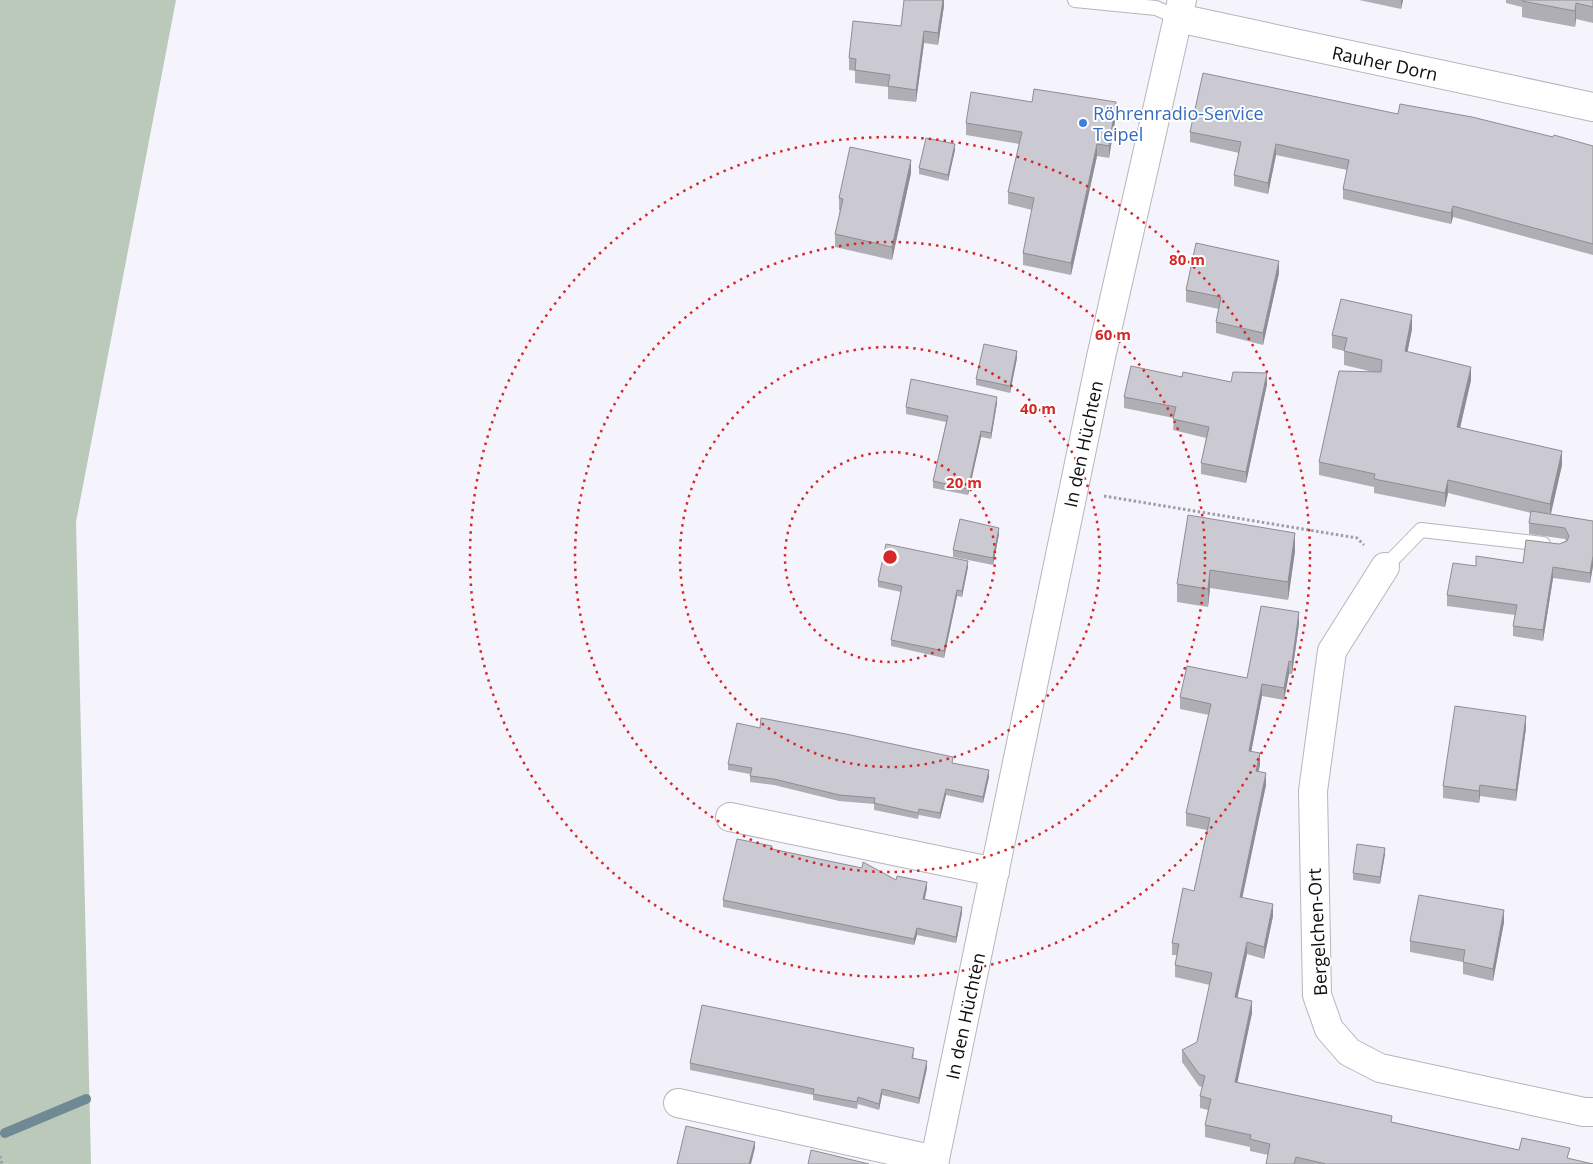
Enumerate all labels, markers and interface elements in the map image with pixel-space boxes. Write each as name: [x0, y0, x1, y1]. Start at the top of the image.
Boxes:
street label: Rauher Dorn: [1330, 40, 1440, 86]
place label: Röhrenradio-Service Teipel: [1093, 101, 1264, 146]
marker: Röhrenradio-Service Teipel: [1077, 117, 1089, 129]
text: 80 m: [1169, 249, 1205, 269]
text: 60 m: [1095, 324, 1131, 344]
street label: In den Hüchten: [1058, 378, 1108, 510]
text: 40 m: [1020, 398, 1056, 418]
text: 20 m: [946, 472, 982, 492]
centre of rings: [881, 548, 899, 566]
street label: Bergelchen-Ort: [1302, 868, 1332, 996]
street label: In den Hüchten: [940, 950, 990, 1082]

